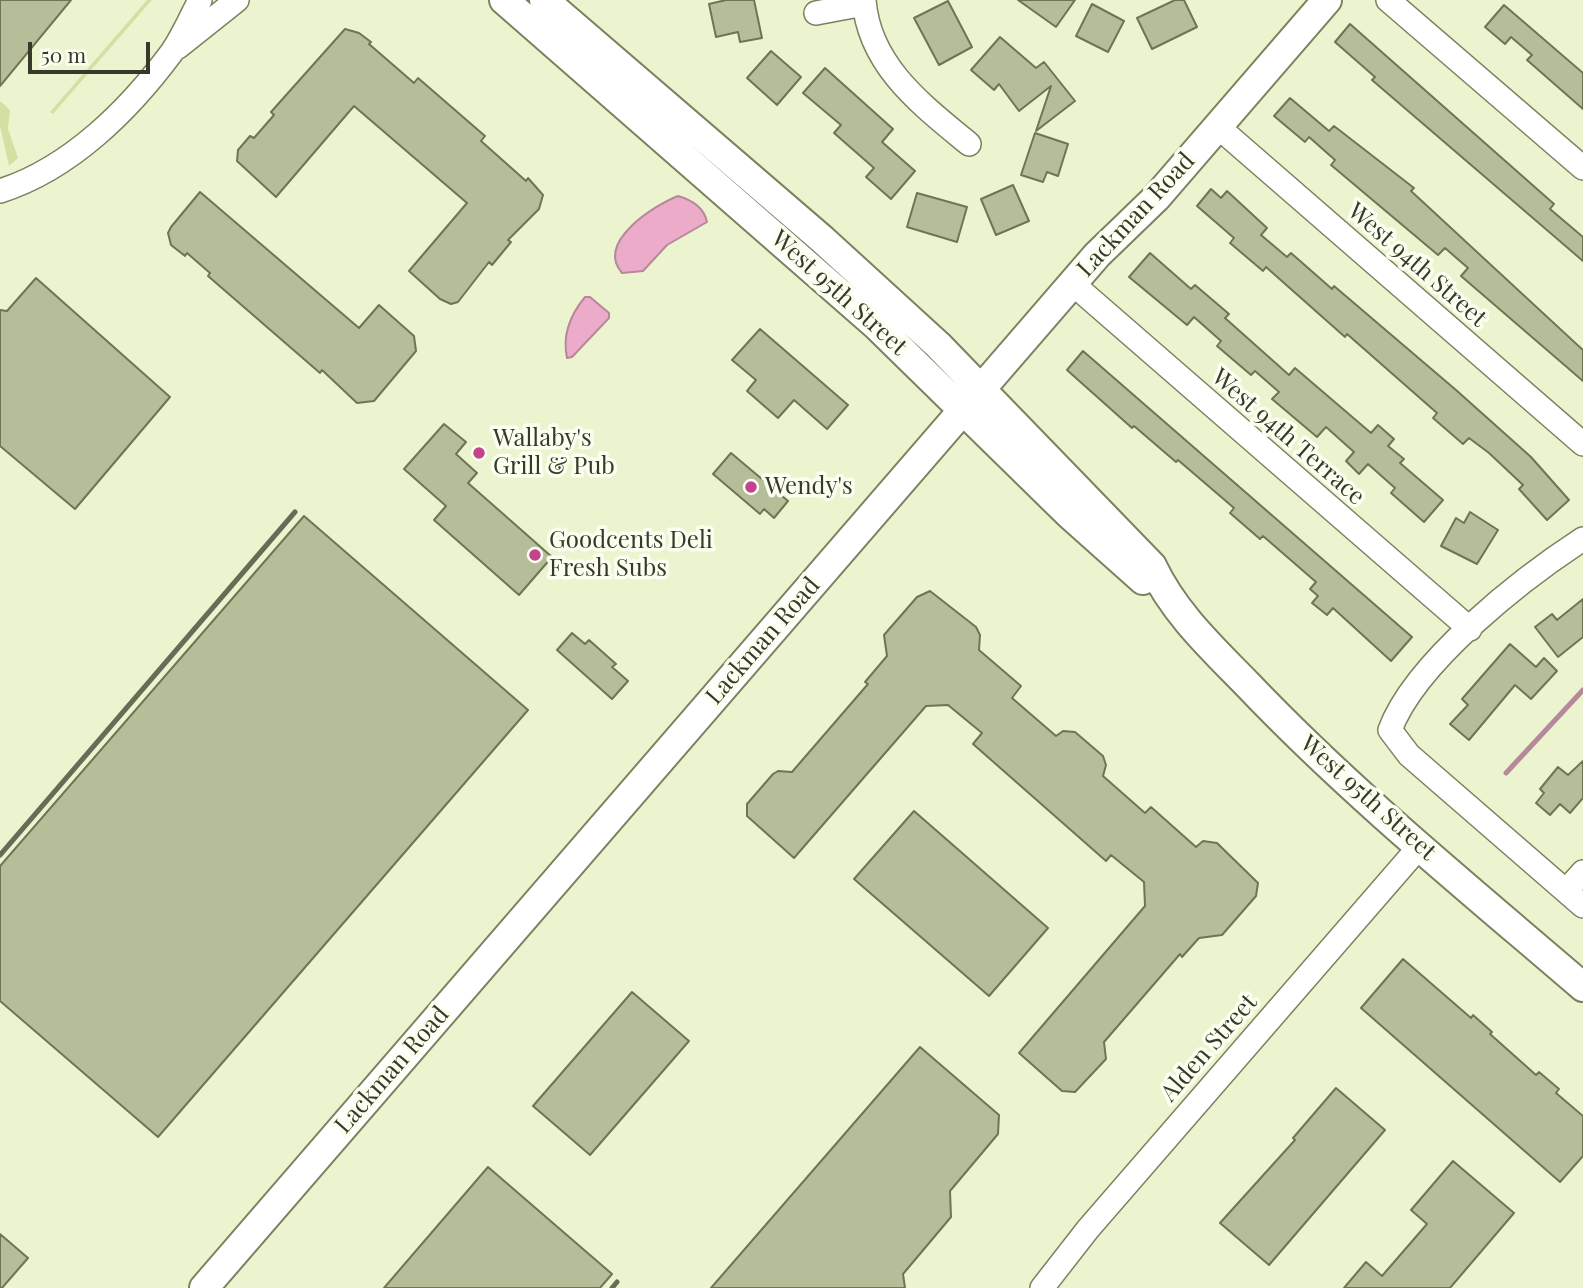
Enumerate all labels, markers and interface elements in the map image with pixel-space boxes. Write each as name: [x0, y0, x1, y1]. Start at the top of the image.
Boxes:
scale bar: [32, 28, 154, 72]
text: 50 m: [41, 40, 86, 68]
street label: Lackman Road: [1071, 147, 1201, 283]
street label: West 94th Street: [1342, 197, 1492, 333]
street label: West 95th Street: [765, 225, 913, 361]
street label: West 94th Terrace: [1206, 363, 1370, 511]
place label: Wallaby's Grill & Pub: [493, 425, 615, 481]
marker: Wallaby's Grill & Pub: [471, 445, 487, 461]
place label: Wendy's: [765, 473, 853, 501]
marker: Wendy's: [743, 479, 759, 495]
place label: Goodcents Deli Fresh Subs: [549, 527, 713, 583]
marker: Goodcents Deli Fresh Subs: [527, 547, 543, 563]
street label: Lackman Road: [700, 572, 826, 710]
street label: West 95th Street: [1294, 730, 1442, 866]
street label: Alden Street: [1155, 989, 1263, 1107]
street label: Lackman Road: [329, 1001, 455, 1139]

